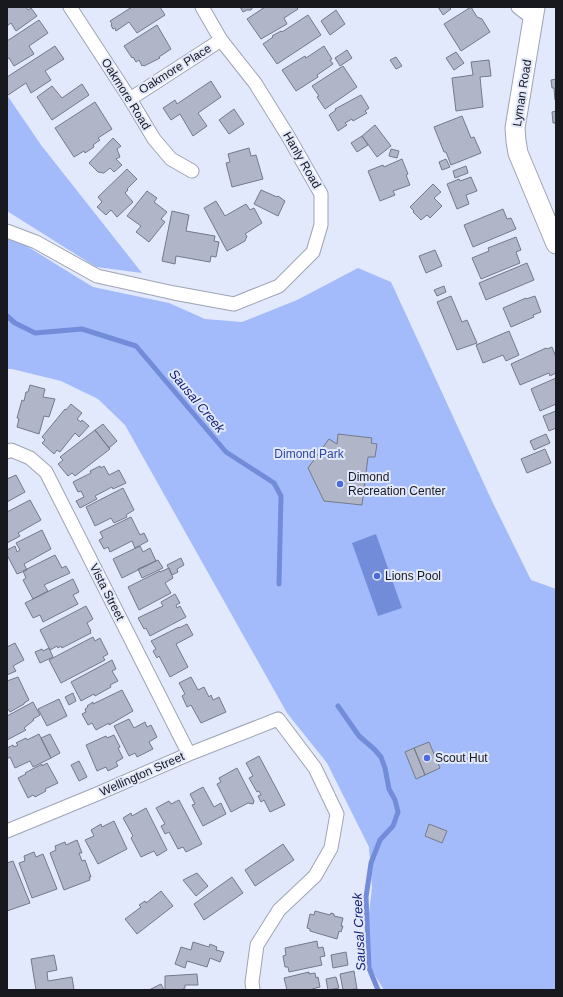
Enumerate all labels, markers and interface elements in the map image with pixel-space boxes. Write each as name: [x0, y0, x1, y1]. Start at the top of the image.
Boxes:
street label: Oakmore Place: [136, 41, 214, 97]
street label: Oakmore Road: [99, 56, 153, 132]
street label: Lyman Road: [510, 59, 534, 127]
street label: Hanly Road: [280, 129, 324, 191]
water label: Sausal Creek: [166, 366, 229, 437]
park label: Dimond Park: [274, 447, 345, 461]
place label: Dimond Recreation Center: [348, 470, 445, 498]
marker: Dimond Recreation Center: [335, 479, 345, 489]
street label: Vista Street: [87, 561, 128, 623]
place label: Lions Pool: [385, 569, 441, 583]
marker: Lions Pool: [372, 571, 382, 581]
street label: Wellington Street: [98, 749, 187, 799]
place label: Scout Hut: [435, 751, 488, 765]
marker: Scout Hut: [422, 753, 432, 763]
water label: Sausal Creek: [349, 891, 369, 971]

